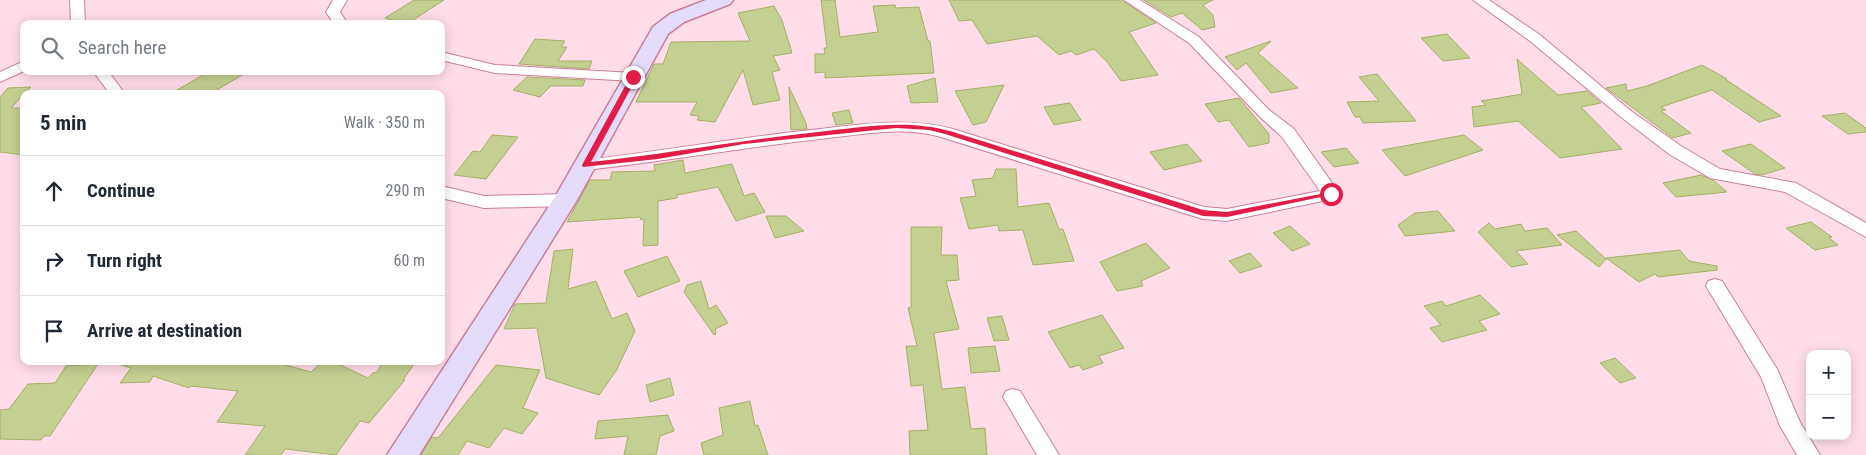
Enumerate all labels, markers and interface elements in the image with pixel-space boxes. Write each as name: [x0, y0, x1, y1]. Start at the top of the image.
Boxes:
search box: [20, 20, 445, 75]
icon: search: [38, 34, 66, 62]
text: Search here: [78, 36, 166, 59]
route end: [622, 66, 645, 89]
text: 5 min: [40, 111, 87, 135]
text: Walk · 350 m: [344, 113, 425, 132]
icon: ahead: [40, 177, 68, 205]
text: Continue: [87, 179, 155, 202]
text: 290 m: [386, 181, 425, 200]
route start: [1320, 183, 1343, 206]
icon: right: [40, 247, 68, 275]
text: Turn right: [87, 249, 162, 272]
text: 60 m: [393, 251, 425, 270]
icon: arrive: [40, 317, 68, 345]
text: Arrive at destination: [87, 319, 242, 342]
map controls: [1806, 350, 1851, 440]
button: +: [1806, 350, 1851, 395]
button: −: [1806, 395, 1851, 440]

